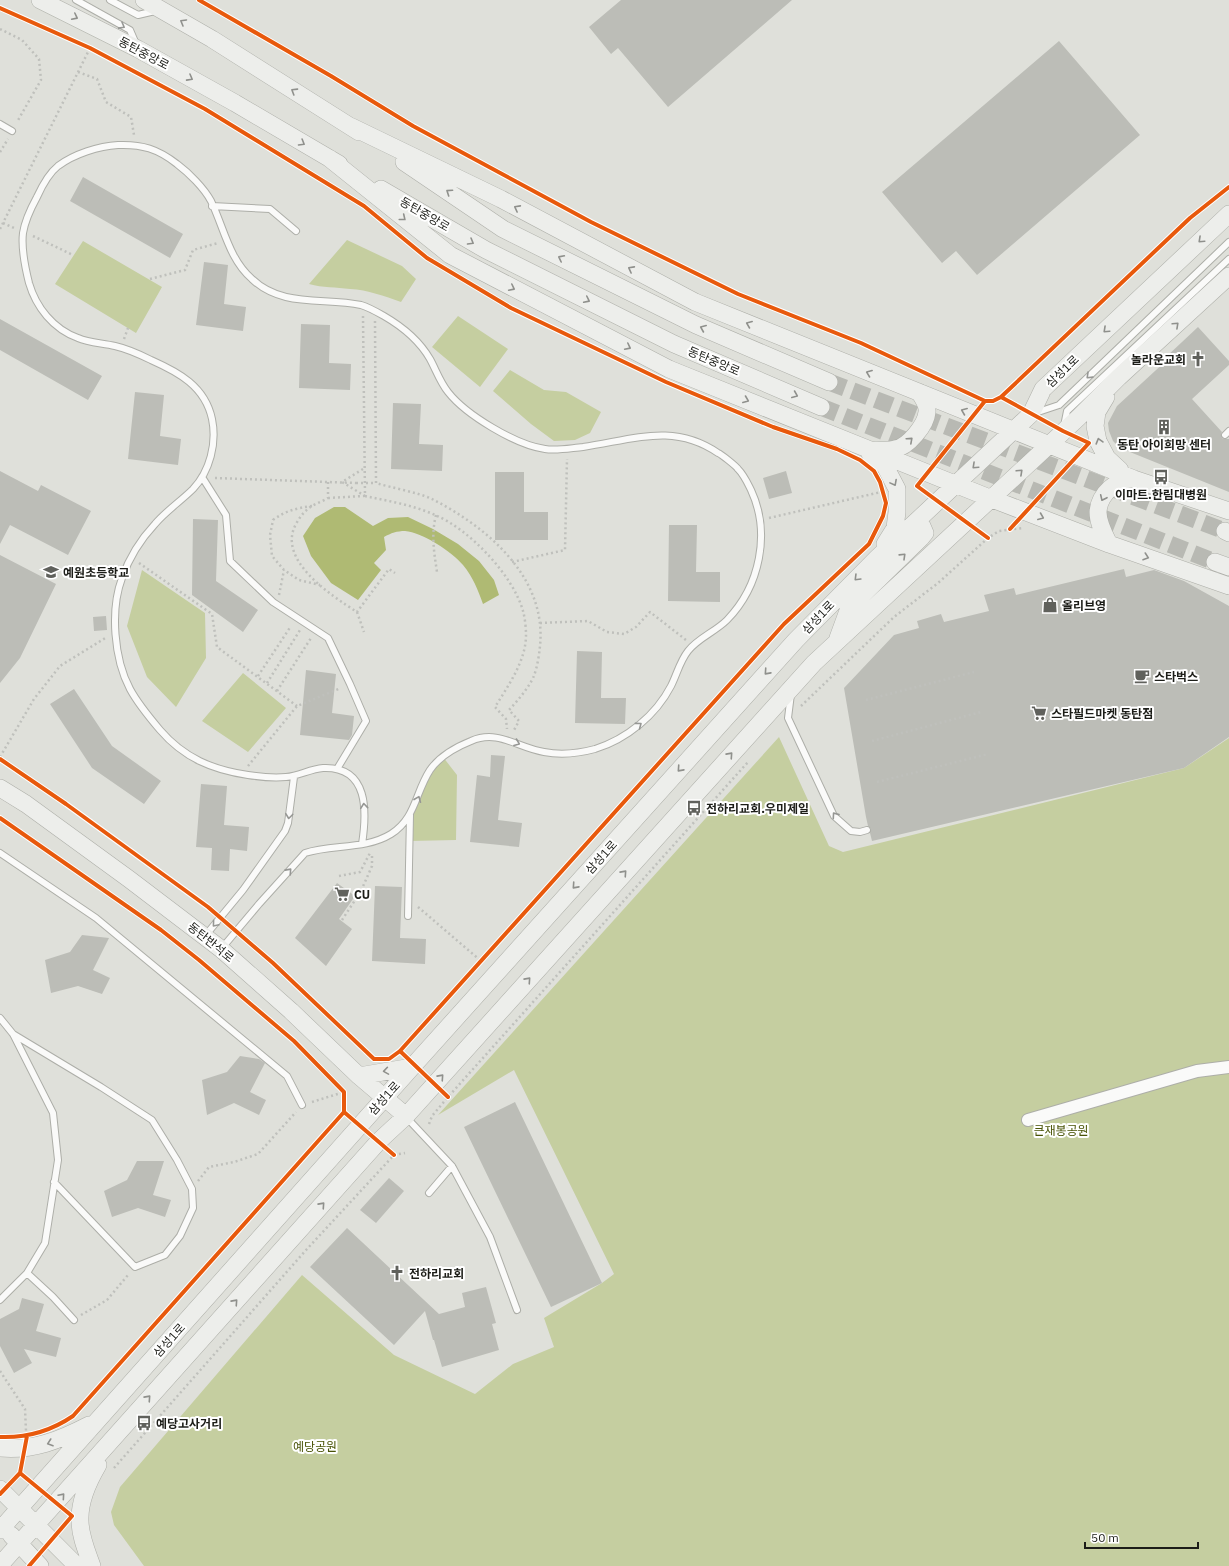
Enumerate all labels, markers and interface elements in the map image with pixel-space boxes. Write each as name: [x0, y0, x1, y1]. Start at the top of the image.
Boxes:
one-way arrow: [70, 13, 78, 20]
one-way arrow: [180, 20, 187, 27]
one-way arrow: [118, 21, 126, 28]
street label: 동탄중앙로: [116, 33, 172, 73]
one-way arrow: [186, 73, 193, 80]
one-way arrow: [291, 88, 298, 96]
one-way arrow: [298, 138, 305, 145]
one-way arrow: [446, 190, 453, 197]
street label: 동탄중앙로: [397, 194, 453, 234]
one-way arrow: [513, 205, 521, 212]
one-way arrow: [399, 213, 406, 220]
one-way arrow: [1198, 236, 1206, 243]
one-way arrow: [467, 237, 475, 244]
one-way arrow: [558, 255, 566, 263]
one-way arrow: [628, 266, 636, 273]
one-way arrow: [508, 283, 515, 290]
one-way arrow: [583, 296, 591, 303]
one-way arrow: [745, 321, 752, 329]
one-way arrow: [1171, 323, 1178, 330]
one-way arrow: [700, 325, 707, 333]
one-way arrow: [1103, 325, 1111, 332]
one-way arrow: [623, 342, 631, 350]
street label: 동탄중앙로: [686, 343, 742, 379]
church icon: 놀라운교회: [1189, 350, 1207, 368]
street label: 삼성1로: [1042, 352, 1082, 390]
place label: 놀라운교회: [1131, 352, 1186, 367]
one-way arrow: [866, 370, 874, 378]
one-way arrow: [1087, 371, 1094, 378]
one-way arrow: [790, 390, 798, 398]
one-way arrow: [743, 395, 750, 403]
one-way arrow: [961, 407, 968, 415]
building icon: 동탄 아이희망 센터: [1155, 418, 1173, 436]
one-way arrow: [905, 437, 913, 444]
place label: 동탄 아이희망 센터: [1117, 437, 1211, 452]
one-way arrow: [1095, 438, 1104, 445]
one-way arrow: [972, 462, 980, 469]
bus stop icon: 이마트.한림대병원: [1152, 468, 1170, 486]
one-way arrow: [1015, 469, 1023, 477]
one-way arrow: [889, 479, 897, 486]
place label: 이마트.한림대병원: [1115, 487, 1207, 502]
one-way arrow: [1100, 494, 1108, 502]
one-way arrow: [1038, 513, 1045, 521]
one-way arrow: [1142, 552, 1149, 560]
one-way arrow: [898, 553, 906, 561]
school or university icon: 예원초등학교: [42, 563, 60, 581]
place label: 예원초등학교: [63, 565, 129, 580]
one-way arrow: [854, 573, 862, 581]
shop icon: 올리브영: [1041, 596, 1059, 614]
street label: 삼성1로: [799, 597, 837, 637]
place label: 올리브영: [1062, 598, 1106, 613]
one-way arrow: [765, 667, 772, 675]
cafe icon: 스타벅스: [1133, 667, 1151, 685]
place label: 스타벅스: [1154, 669, 1198, 684]
supermarket icon: 스타필드마켓 동탄점: [1030, 704, 1048, 722]
place label: 스타필드마켓 동탄점: [1051, 706, 1153, 721]
one-way arrow: [634, 723, 641, 730]
one-way arrow: [513, 739, 520, 747]
one-way arrow: [725, 753, 732, 760]
one-way arrow: [678, 764, 685, 771]
one-way arrow: [413, 795, 421, 802]
bus stop icon: 전하리교회.우미제일: [685, 799, 703, 817]
place label: 전하리교회.우미제일: [706, 801, 809, 816]
one-way arrow: [360, 803, 369, 809]
one-way arrow: [833, 812, 840, 819]
one-way arrow: [285, 813, 294, 819]
street label: 삼성1로: [582, 837, 620, 877]
one-way arrow: [284, 868, 291, 876]
one-way arrow: [620, 870, 627, 878]
one-way arrow: [572, 881, 580, 889]
supermarket icon: CU: [333, 885, 351, 903]
place label: CU: [354, 887, 370, 902]
street label: 동탄반석로: [185, 919, 237, 965]
one-way arrow: [212, 919, 219, 927]
one-way arrow: [524, 977, 531, 985]
one-way arrow: [382, 1066, 389, 1075]
one-way arrow: [437, 1074, 444, 1082]
street label: 삼성1로: [365, 1078, 403, 1118]
park label: 큰재봉공원: [1033, 1123, 1089, 1138]
one-way arrow: [317, 1202, 324, 1209]
church icon: 전하리교회: [388, 1264, 406, 1282]
place label: 전하리교회: [409, 1266, 464, 1281]
one-way arrow: [230, 1299, 237, 1306]
street label: 삼성1로: [150, 1320, 188, 1360]
one-way arrow: [144, 1396, 151, 1403]
bus stop icon: 예당고사거리: [135, 1414, 153, 1432]
place label: 예당고사거리: [156, 1416, 222, 1431]
one-way arrow: [46, 1438, 53, 1446]
park label: 예당공원: [293, 1439, 337, 1454]
one-way arrow: [57, 1493, 64, 1500]
scale bar: [1085, 1524, 1198, 1550]
text: 50 m: [1091, 1530, 1119, 1545]

